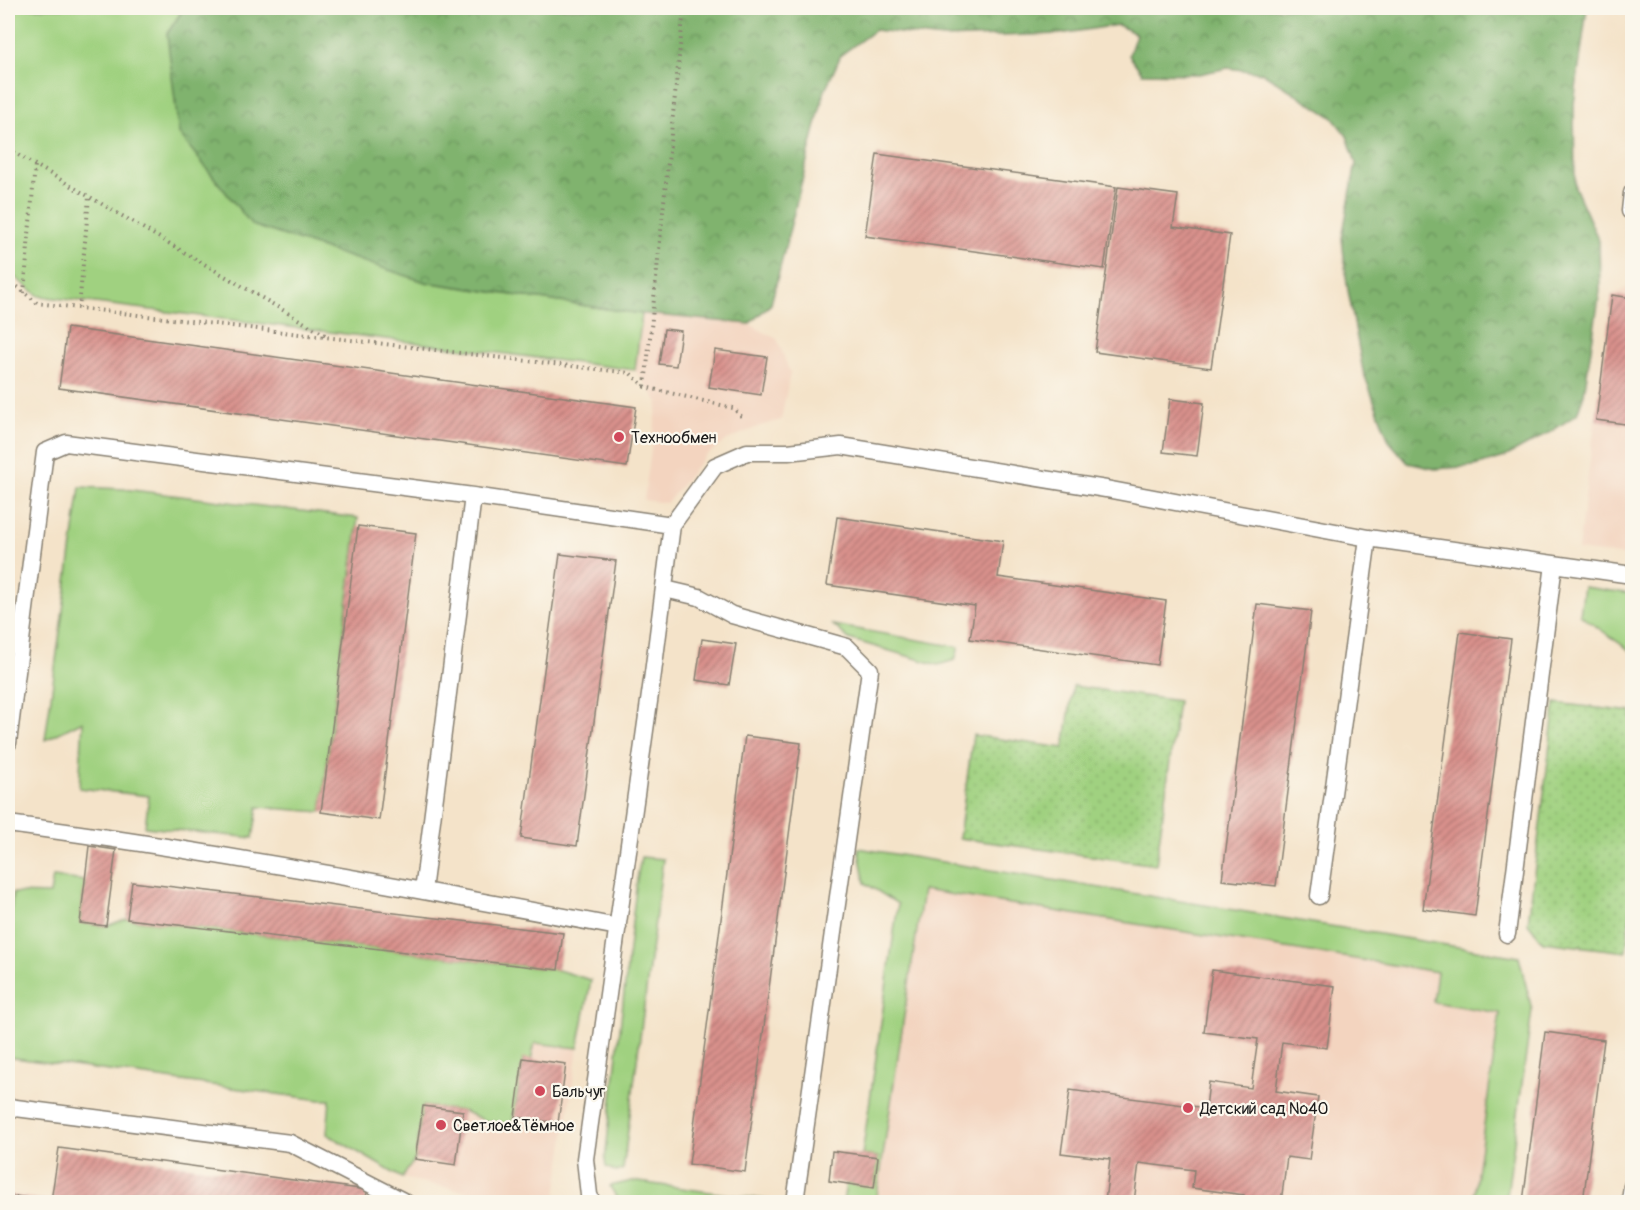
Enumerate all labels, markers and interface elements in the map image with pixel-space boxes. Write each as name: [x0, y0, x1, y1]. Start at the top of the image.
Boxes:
place label: Технообмен: [631, 428, 717, 448]
marker: Технообмен: [612, 430, 626, 444]
place label: Бальчуг: [552, 1082, 606, 1102]
marker: Бальчуг: [533, 1084, 547, 1098]
place label: Детский сад №40: [1199, 1099, 1328, 1119]
marker: Детский сад №40: [1181, 1101, 1195, 1115]
place label: Светлое&Тёмное: [453, 1116, 574, 1136]
marker: Светлое&Тёмное: [434, 1118, 448, 1132]

